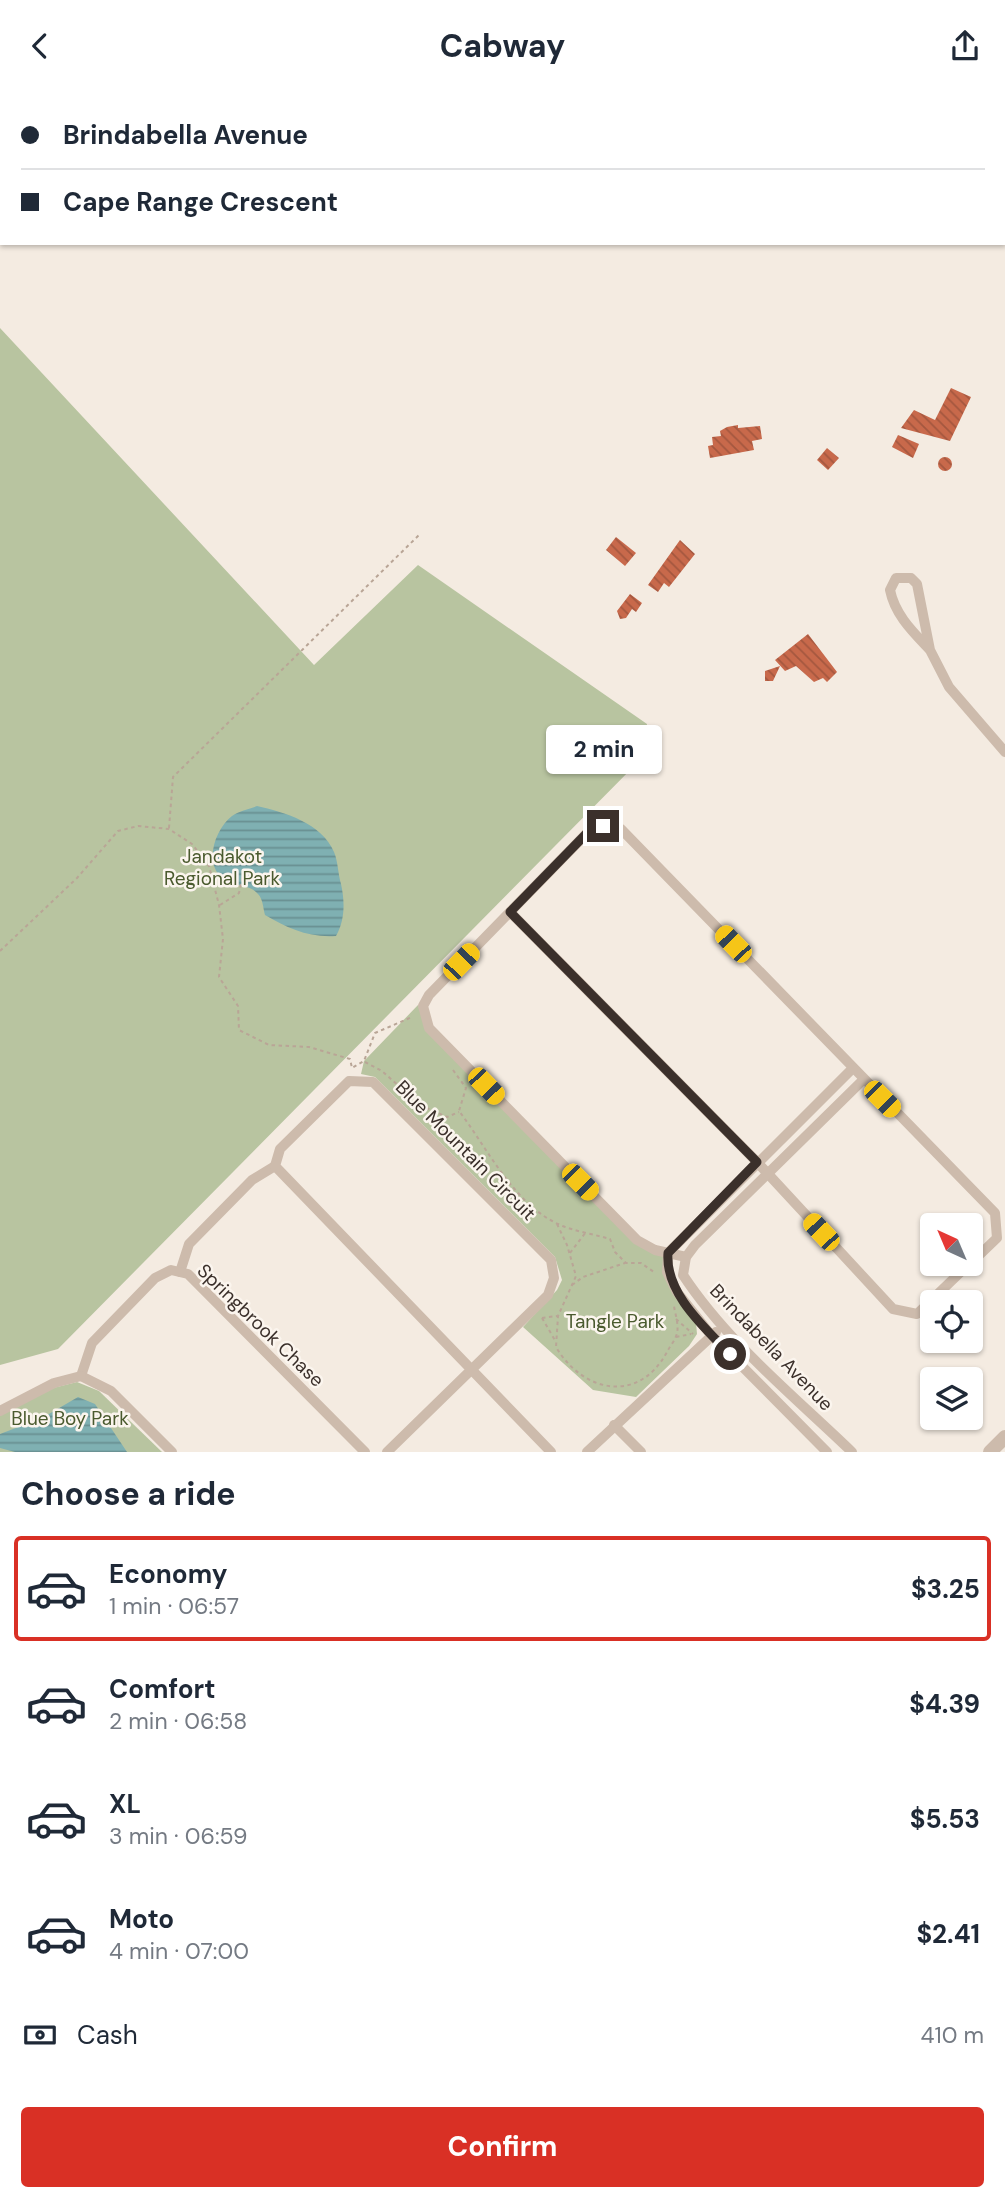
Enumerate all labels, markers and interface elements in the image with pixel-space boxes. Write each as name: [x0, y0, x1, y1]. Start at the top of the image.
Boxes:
text: Cabway: [440, 25, 565, 67]
icon: back: [21, 27, 59, 65]
icon: share: [946, 27, 984, 65]
text: Brindabella Avenue: [63, 118, 308, 152]
text: Cape Range Crescent: [63, 185, 338, 219]
callout: 2 min: [545, 725, 661, 773]
text: 2 min: [574, 734, 634, 764]
route end: [587, 810, 619, 842]
park label: Jandakot Regional Park: [164, 844, 280, 891]
car: [711, 922, 756, 966]
car: [439, 940, 484, 984]
car: [464, 1064, 509, 1108]
street label: Blue Mountain Circuit: [390, 1075, 541, 1226]
car: [860, 1077, 905, 1121]
car: [558, 1160, 603, 1204]
car: [799, 1209, 844, 1255]
north arrow: [920, 1213, 984, 1276]
map controls: [920, 1213, 983, 1430]
street label: Springbrook Chase: [192, 1258, 329, 1392]
street label: Brindabella Avenue: [705, 1278, 839, 1416]
button: locate: [920, 1290, 983, 1353]
park label: Tangle Park: [566, 1309, 665, 1334]
route start: [714, 1338, 746, 1370]
button: layers: [920, 1367, 983, 1430]
park label: Blue Boy Park: [11, 1406, 129, 1431]
text: Choose a ride: [21, 1473, 236, 1515]
icon: car: [25, 1557, 88, 1620]
text: Economy: [109, 1557, 227, 1591]
text: $3.25: [911, 1572, 980, 1606]
text: 1 min · 06:57: [109, 1591, 239, 1621]
icon: car: [25, 1672, 88, 1735]
text: Comfort: [109, 1672, 215, 1706]
text: $4.39: [909, 1687, 980, 1721]
text: 2 min · 06:58: [109, 1706, 247, 1736]
icon: car: [25, 1787, 88, 1850]
text: XL: [109, 1787, 141, 1821]
text: $5.53: [910, 1802, 980, 1836]
text: 3 min · 06:59: [109, 1821, 247, 1851]
icon: car: [25, 1902, 88, 1965]
text: Moto: [109, 1902, 174, 1936]
text: $2.41: [916, 1917, 980, 1951]
text: 4 min · 07:00: [109, 1936, 249, 1966]
icon: cash: [21, 2016, 59, 2054]
text: Cash: [77, 2018, 138, 2052]
text: 410 m: [921, 2020, 984, 2050]
button: Confirm: [21, 2107, 984, 2187]

